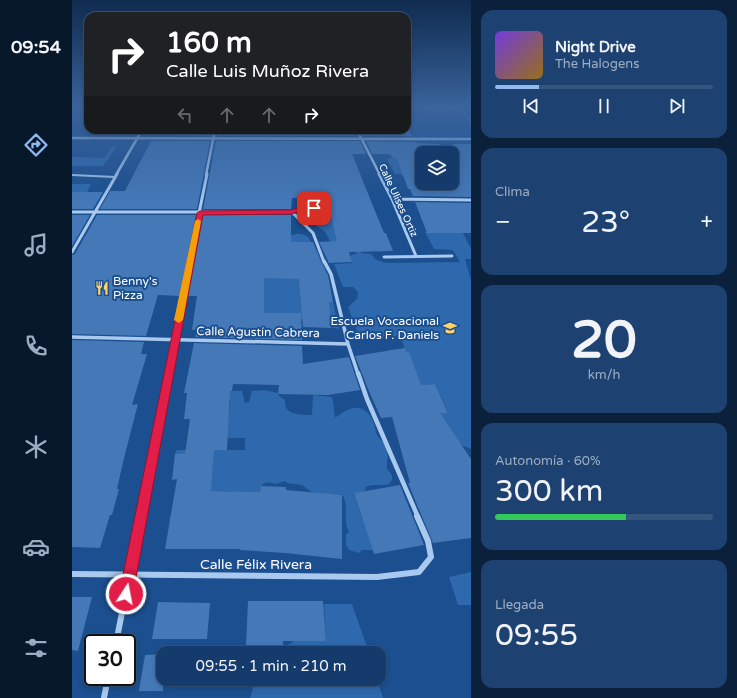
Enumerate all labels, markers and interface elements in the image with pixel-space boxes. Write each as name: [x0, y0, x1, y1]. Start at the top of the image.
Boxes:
text: 160 m: [166, 26, 252, 60]
icon: right: [100, 28, 152, 80]
text: 09:54: [11, 36, 61, 58]
text: Night Drive: [555, 38, 636, 56]
text: The Halogens: [555, 56, 639, 72]
text: Calle Luis Muñoz Rivera: [166, 60, 369, 82]
icon: previous: [520, 95, 542, 117]
icon: pause: [593, 95, 615, 117]
icon: next: [666, 95, 688, 117]
icon: left: [174, 104, 196, 126]
icon: ahead: [216, 104, 238, 126]
icon: ahead: [258, 104, 280, 126]
icon: right: [300, 104, 322, 126]
icon: directions: [22, 131, 50, 159]
map controls: [415, 146, 459, 190]
button: layers: [415, 146, 459, 190]
street label: Calle Ulises Ortiz: [376, 162, 420, 239]
text: Clima: [495, 184, 530, 200]
pin: [297, 191, 331, 225]
icon: arrive: [303, 197, 325, 219]
text: 23°: [581, 204, 630, 241]
text: −: [495, 209, 511, 235]
text: +: [701, 209, 713, 235]
icon: music: [22, 231, 50, 259]
place label: Benny's Pizza: [113, 274, 158, 302]
restaurant icon: Benny's Pizza: [94, 280, 110, 296]
text: 20: [571, 309, 637, 372]
place label: Escuela Vocacional Carlos F. Daniels: [330, 314, 439, 342]
school or university icon: Escuela Vocacional Carlos F. Daniels: [442, 320, 458, 336]
street label: Calle Agustín Cabrera: [196, 324, 320, 340]
icon: phone: [22, 332, 50, 360]
text: km/h: [588, 367, 620, 383]
icon: climate: [22, 433, 50, 461]
text: Autonomía · 60%: [495, 453, 601, 469]
text: 300 km: [495, 473, 603, 510]
icon: car: [22, 533, 50, 561]
street label: Calle Félix Rivera: [200, 556, 312, 573]
position arrow: [105, 573, 147, 615]
text: Llegada: [495, 597, 544, 613]
text: 09:55: [495, 617, 578, 654]
icon: filters: [22, 634, 50, 662]
speed limit sign: 30: [84, 634, 136, 686]
text: 09:55 · 1 min · 210 m: [196, 657, 346, 675]

